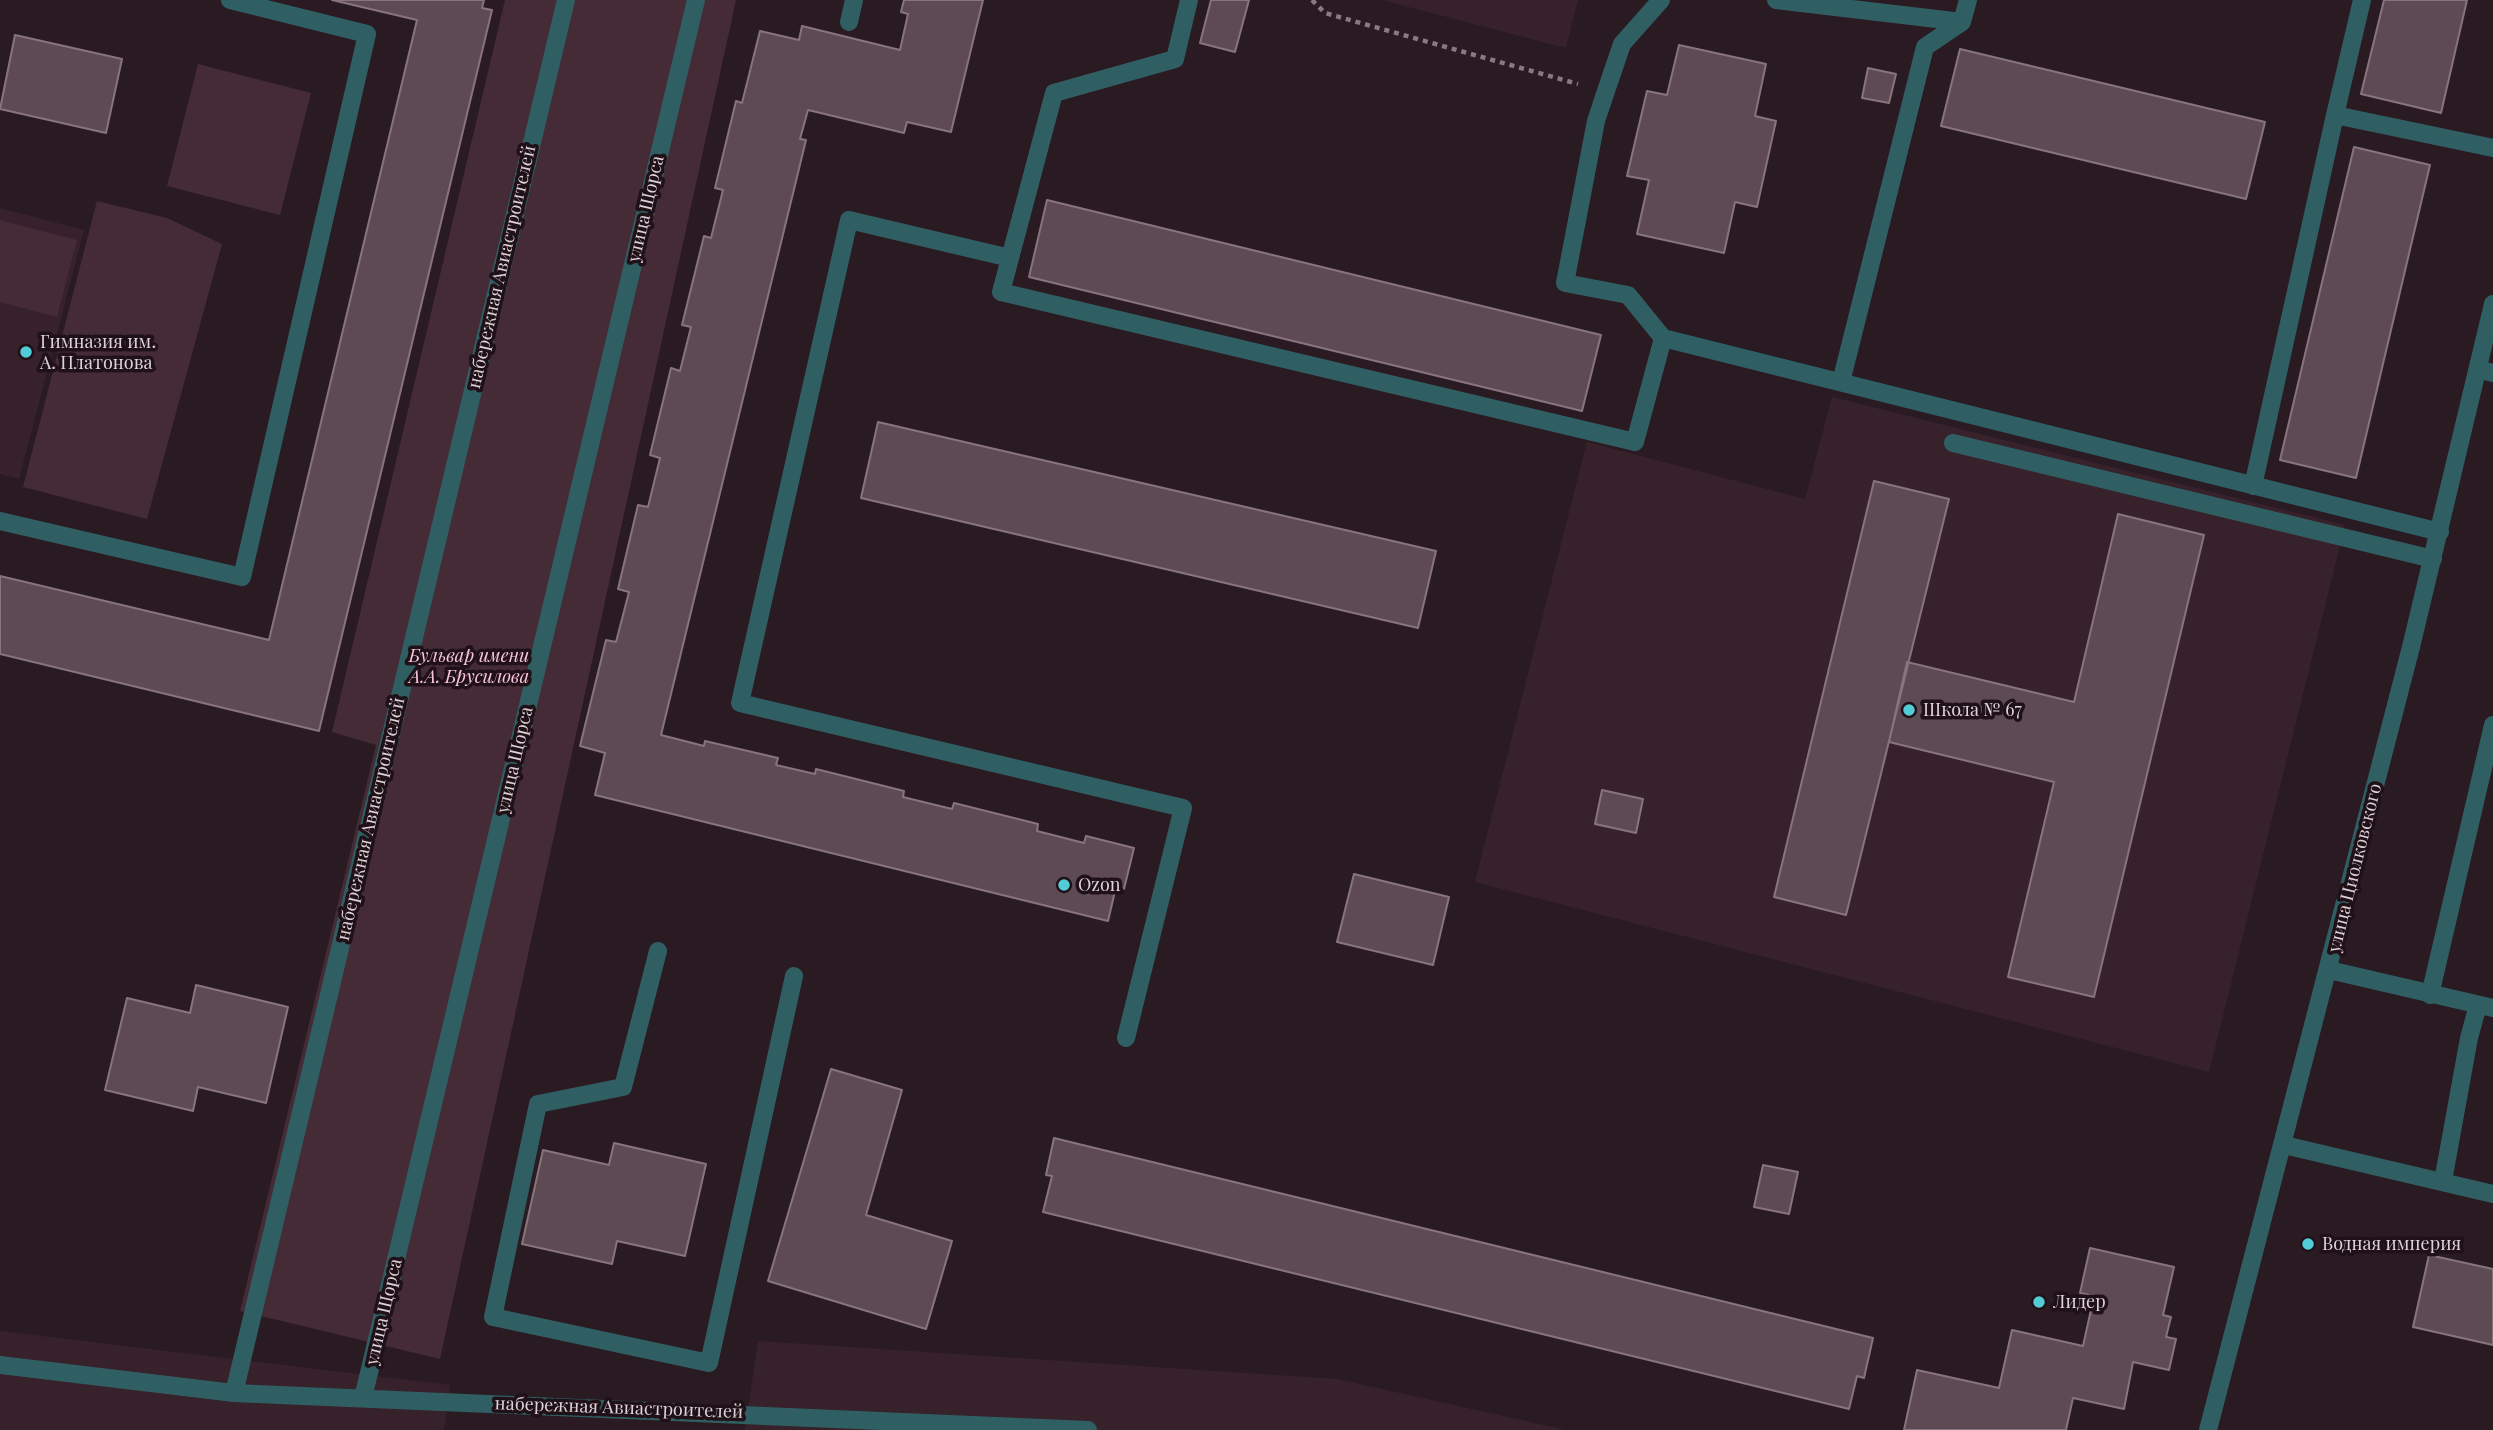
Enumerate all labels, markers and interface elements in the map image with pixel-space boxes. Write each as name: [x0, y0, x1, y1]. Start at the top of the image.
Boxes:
street label: набережная Авиастроителей: [464, 143, 540, 391]
street label: улица Щорса: [623, 154, 669, 264]
place label: Гимназия им. А. Платонова: [40, 331, 156, 374]
marker: Гимназия им. А. Платонова: [18, 344, 34, 360]
park label: Бульвар имени А.А. Брусилова: [409, 645, 529, 688]
street label: набережная Авиастроителей: [333, 695, 409, 943]
place label: Школа № 67: [1923, 699, 2022, 721]
marker: Школа № 67: [1901, 702, 1917, 718]
street label: улица Щорса: [492, 705, 538, 815]
street label: улица Циолковского: [2324, 781, 2386, 955]
place label: Ozon: [1078, 874, 1121, 896]
marker: Ozon: [1056, 877, 1072, 893]
place label: Водная империя: [2322, 1233, 2461, 1255]
marker: Водная империя: [2300, 1236, 2316, 1252]
street label: улица Щорса: [361, 1257, 407, 1367]
place label: Лидер: [2053, 1291, 2106, 1313]
marker: Лидер: [2031, 1294, 2047, 1310]
street label: набережная Авиастроителей: [494, 1393, 744, 1423]

